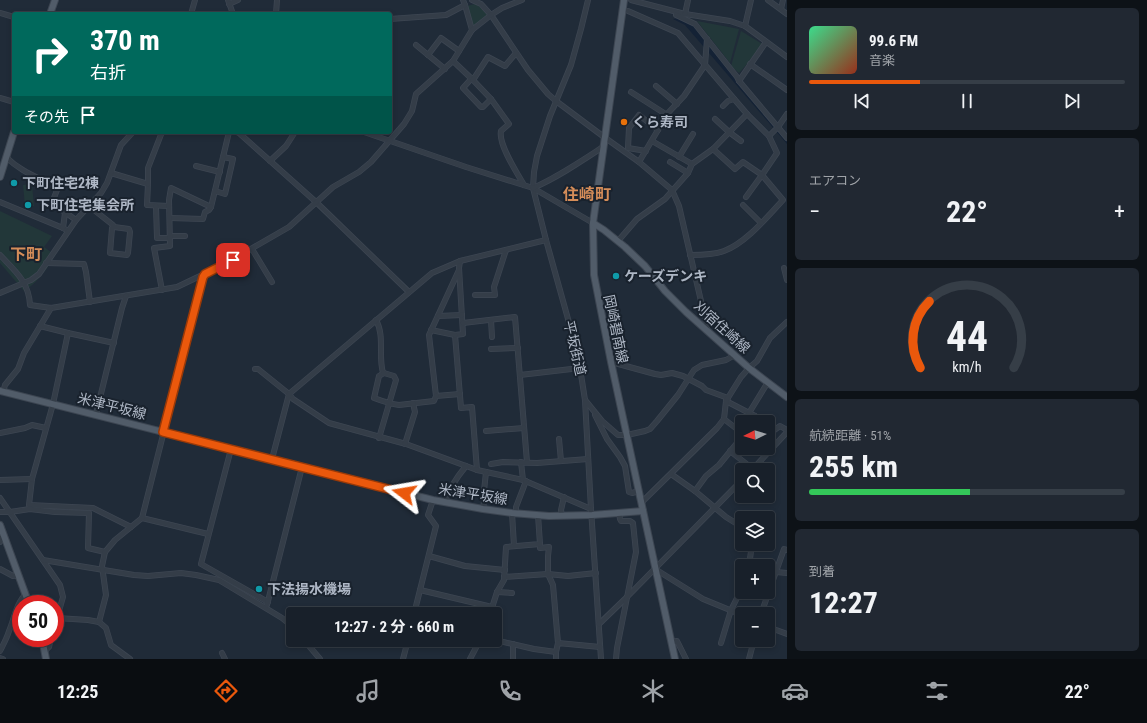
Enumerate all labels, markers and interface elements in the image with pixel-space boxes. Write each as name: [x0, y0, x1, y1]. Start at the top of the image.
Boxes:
text: 370 m: [90, 24, 160, 57]
icon: right: [24, 28, 76, 80]
text: 99.6 FM: [869, 32, 918, 50]
text: 音楽: [869, 53, 895, 68]
text: 右折: [90, 62, 126, 83]
icon: previous: [851, 90, 873, 112]
icon: pause: [956, 90, 978, 112]
icon: next: [1061, 90, 1083, 112]
icon: arrive: [77, 104, 99, 126]
text: その先: [24, 108, 69, 126]
place label: くら寿司: [632, 114, 688, 130]
marker: くら寿司: [619, 117, 629, 127]
text: エアコン: [809, 173, 861, 188]
place label: 下町住宅2棟: [22, 175, 99, 191]
marker: 下町住宅2棟: [9, 178, 19, 188]
district label: 住崎町: [562, 185, 611, 204]
text: 22°: [946, 194, 988, 229]
place label: 下町住宅集会所: [36, 197, 134, 213]
text: −: [809, 199, 820, 224]
text: +: [1114, 199, 1125, 224]
marker: 下町住宅集会所: [23, 200, 33, 210]
pin: [216, 243, 250, 277]
district label: 下町: [10, 245, 42, 264]
icon: arrive: [222, 249, 244, 271]
place label: ケーズデンキ: [624, 268, 707, 284]
marker: ケーズデンキ: [611, 271, 621, 281]
street label: 岡崎碧南線: [601, 293, 631, 365]
street label: 刈宿住崎線: [691, 298, 753, 356]
text: 44: [946, 311, 988, 360]
street label: 平坂街道: [561, 319, 589, 377]
text: km/h: [952, 358, 982, 374]
street label: 米津平坂線: [76, 390, 148, 422]
north arrow: [735, 415, 775, 455]
map controls: [735, 415, 775, 647]
text: 航続距離 · 51%: [809, 428, 891, 443]
text: 255 km: [809, 449, 898, 484]
button: search: [735, 463, 775, 503]
position arrow: [383, 472, 425, 514]
street label: 米津平坂線: [437, 481, 509, 507]
button: layers: [735, 511, 775, 551]
button: +: [735, 559, 775, 599]
text: 到着: [809, 564, 835, 579]
place label: 下法揚水機場: [267, 581, 351, 597]
marker: 下法揚水機場: [254, 584, 264, 594]
text: 12:27: [809, 585, 878, 620]
speed limit sign: 50: [12, 595, 64, 647]
button: −: [735, 607, 775, 647]
text: 12:27 · 2 分 · 660 m: [334, 618, 454, 636]
icon: directions: [212, 677, 240, 705]
icon: music: [354, 677, 382, 705]
icon: phone: [496, 677, 524, 705]
icon: climate: [639, 677, 667, 705]
icon: car: [781, 677, 809, 705]
icon: filters: [923, 677, 951, 705]
text: 12:25: [57, 681, 98, 702]
text: 22°: [1065, 681, 1090, 702]

